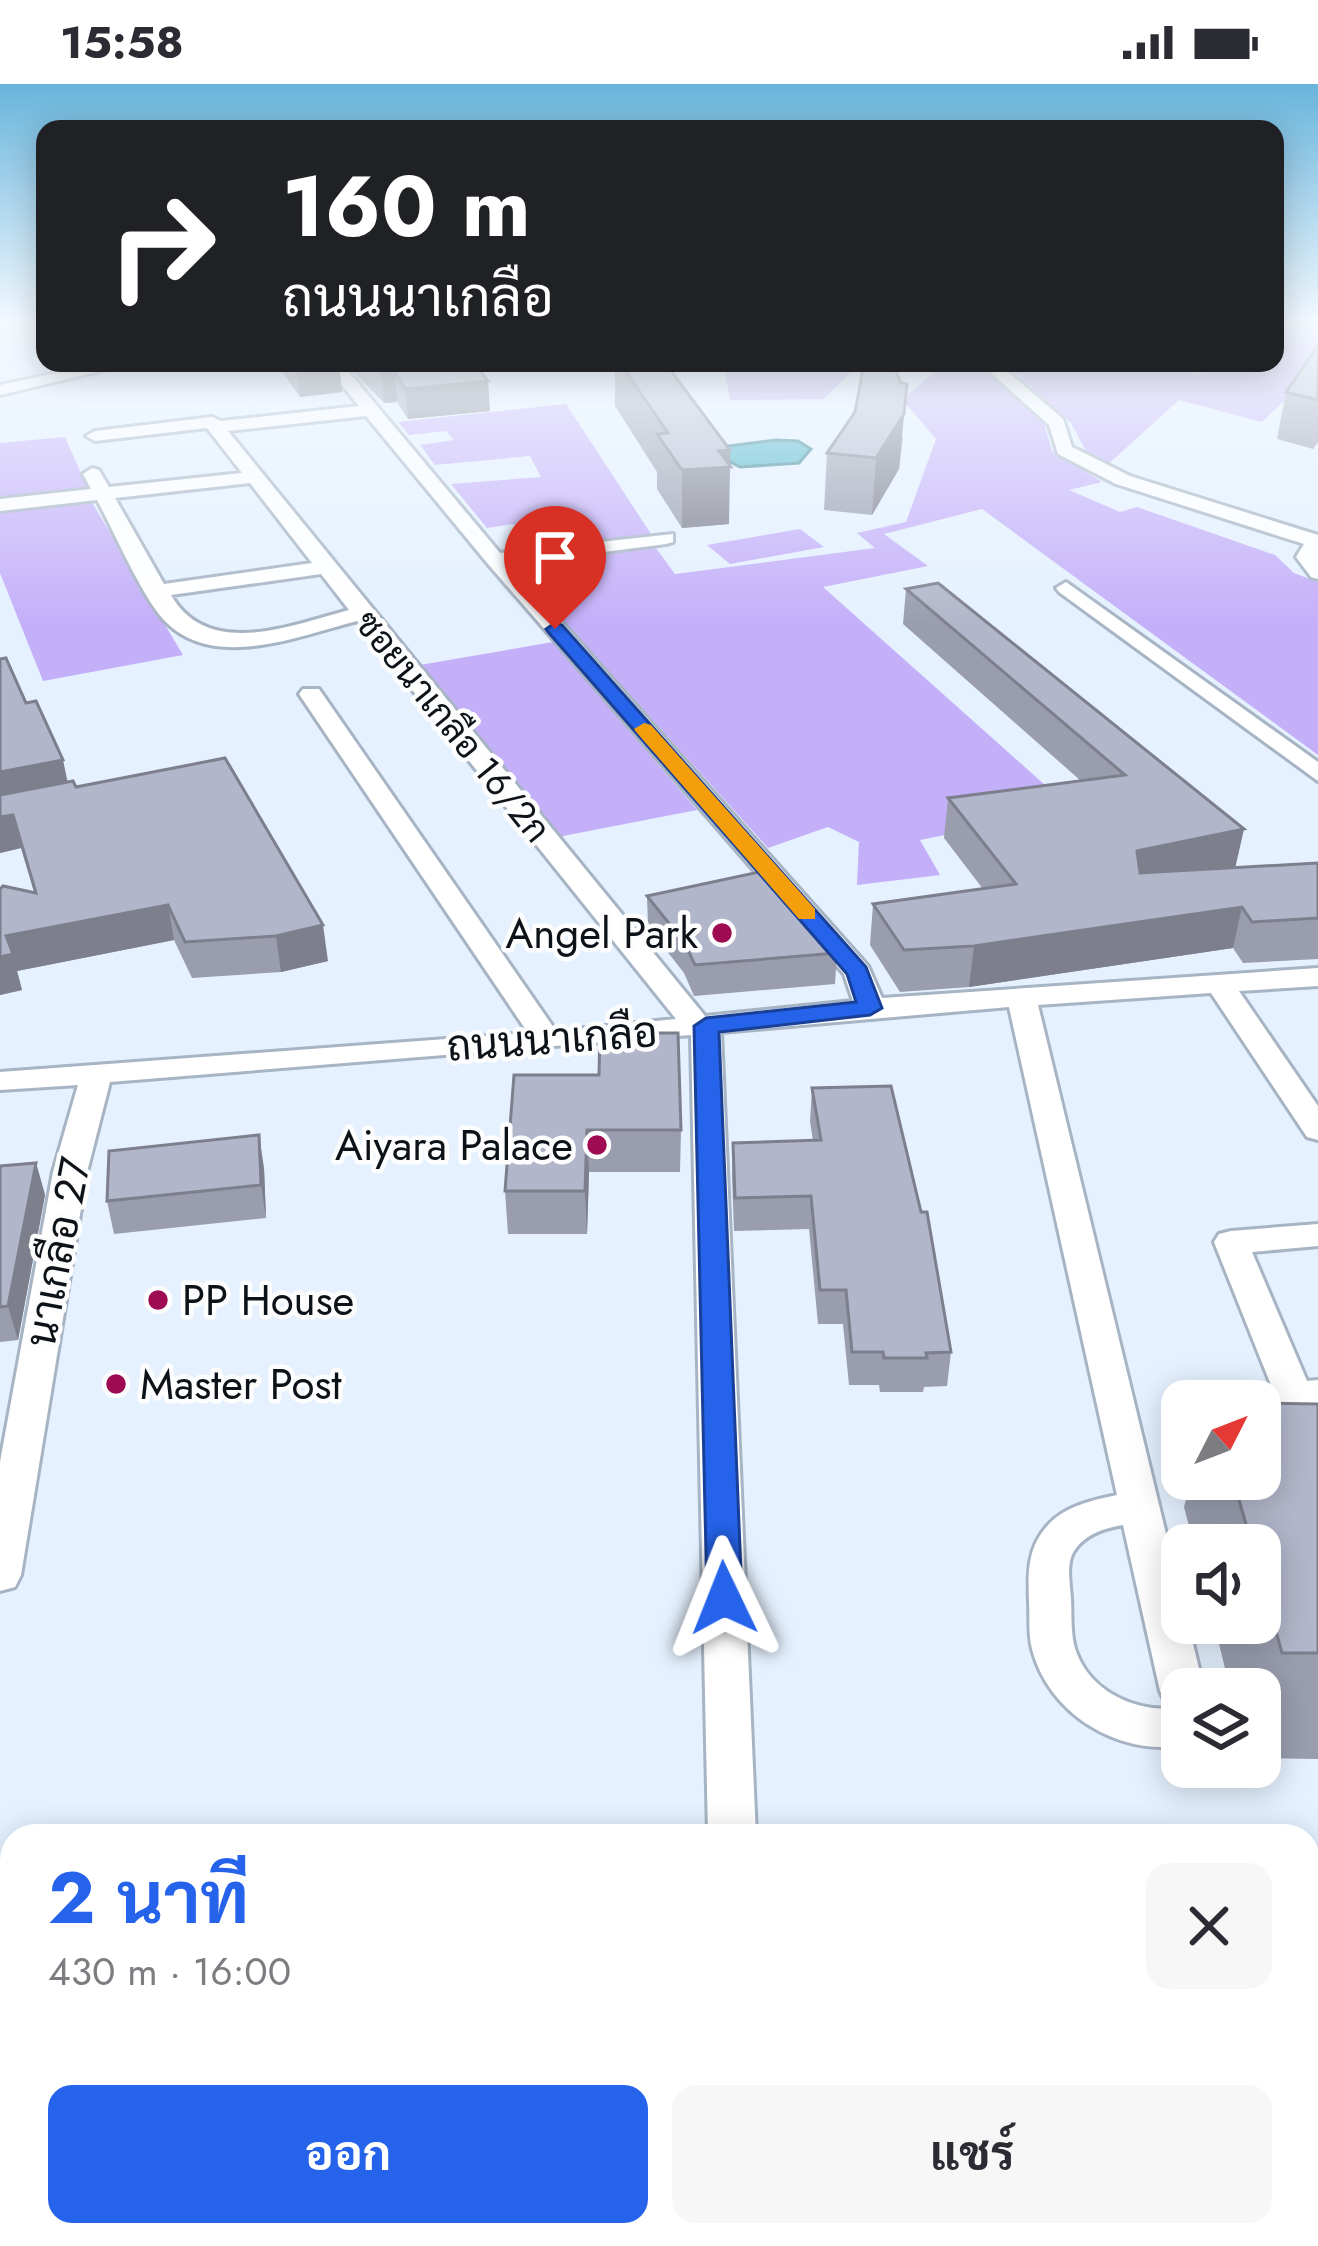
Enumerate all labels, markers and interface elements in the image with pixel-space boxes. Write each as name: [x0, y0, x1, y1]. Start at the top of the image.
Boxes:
text: 15:58: [60, 10, 184, 75]
text: 160 m: [282, 146, 531, 268]
icon: right: [84, 168, 240, 324]
text: ถนนนาเกลือ: [282, 258, 554, 336]
pin: [504, 506, 606, 629]
icon: arrive: [522, 524, 588, 590]
street label: ซอยนาเกลือ 16/2ก: [343, 599, 563, 853]
place label: Angel Park: [506, 903, 699, 964]
marker: Angel Park: [709, 920, 735, 946]
street label: ถนนนาเกลือ: [444, 1001, 660, 1077]
place label: Aiyara Palace: [335, 1115, 573, 1176]
marker: Aiyara Palace: [584, 1132, 610, 1158]
street label: นาเกลือ 27: [10, 1152, 106, 1352]
place label: PP House: [182, 1270, 354, 1331]
marker: PP House: [145, 1287, 171, 1313]
place label: Master Post: [140, 1354, 342, 1415]
marker: Master Post: [103, 1371, 129, 1397]
north arrow: [1161, 1380, 1281, 1500]
map controls: [1161, 1380, 1281, 1788]
button: sound: [1161, 1524, 1281, 1644]
position arrow: [661, 1535, 787, 1661]
button: layers: [1161, 1668, 1281, 1788]
text: 2 นาที: [48, 1846, 249, 1950]
button: close: [1146, 1863, 1272, 1989]
text: 430 m · 16:00: [48, 1943, 291, 2000]
button: ออก: [48, 2085, 648, 2223]
button: แชร์: [672, 2085, 1272, 2223]

